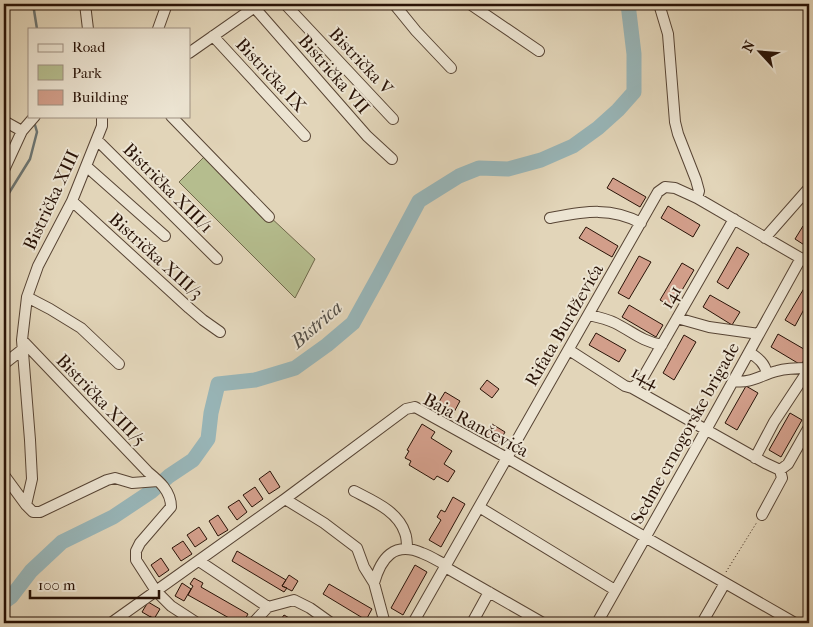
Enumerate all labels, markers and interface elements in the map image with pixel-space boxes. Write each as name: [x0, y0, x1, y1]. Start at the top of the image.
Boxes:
street label: Bistrička V: [324, 23, 398, 100]
legend: [28, 28, 190, 118]
north arrow: [736, 28, 786, 78]
street label: Bistrička VII: [294, 30, 374, 118]
street label: Bistrička IX: [231, 34, 310, 117]
text: Road: [72, 38, 106, 56]
text: N: [739, 38, 759, 55]
text: Park: [72, 64, 102, 82]
text: Building: [72, 88, 129, 106]
street label: Bistrička XIII/1: [118, 139, 217, 238]
street label: Bistrička XIII: [19, 147, 84, 253]
street label: Bistrička XIII/3: [104, 209, 207, 304]
street label: Rifata Burdževića: [521, 260, 608, 390]
street label: 141: [656, 282, 686, 313]
water label: Bistrica: [286, 297, 347, 354]
street label: Sedme crnogorske brigade: [627, 339, 744, 528]
street label: Bistrička XIII/5: [52, 350, 150, 451]
street label: 144: [628, 362, 662, 393]
street label: Baja Rančevića: [420, 389, 532, 462]
scale bar: [30, 567, 159, 599]
text: 100 m: [38, 576, 76, 594]

